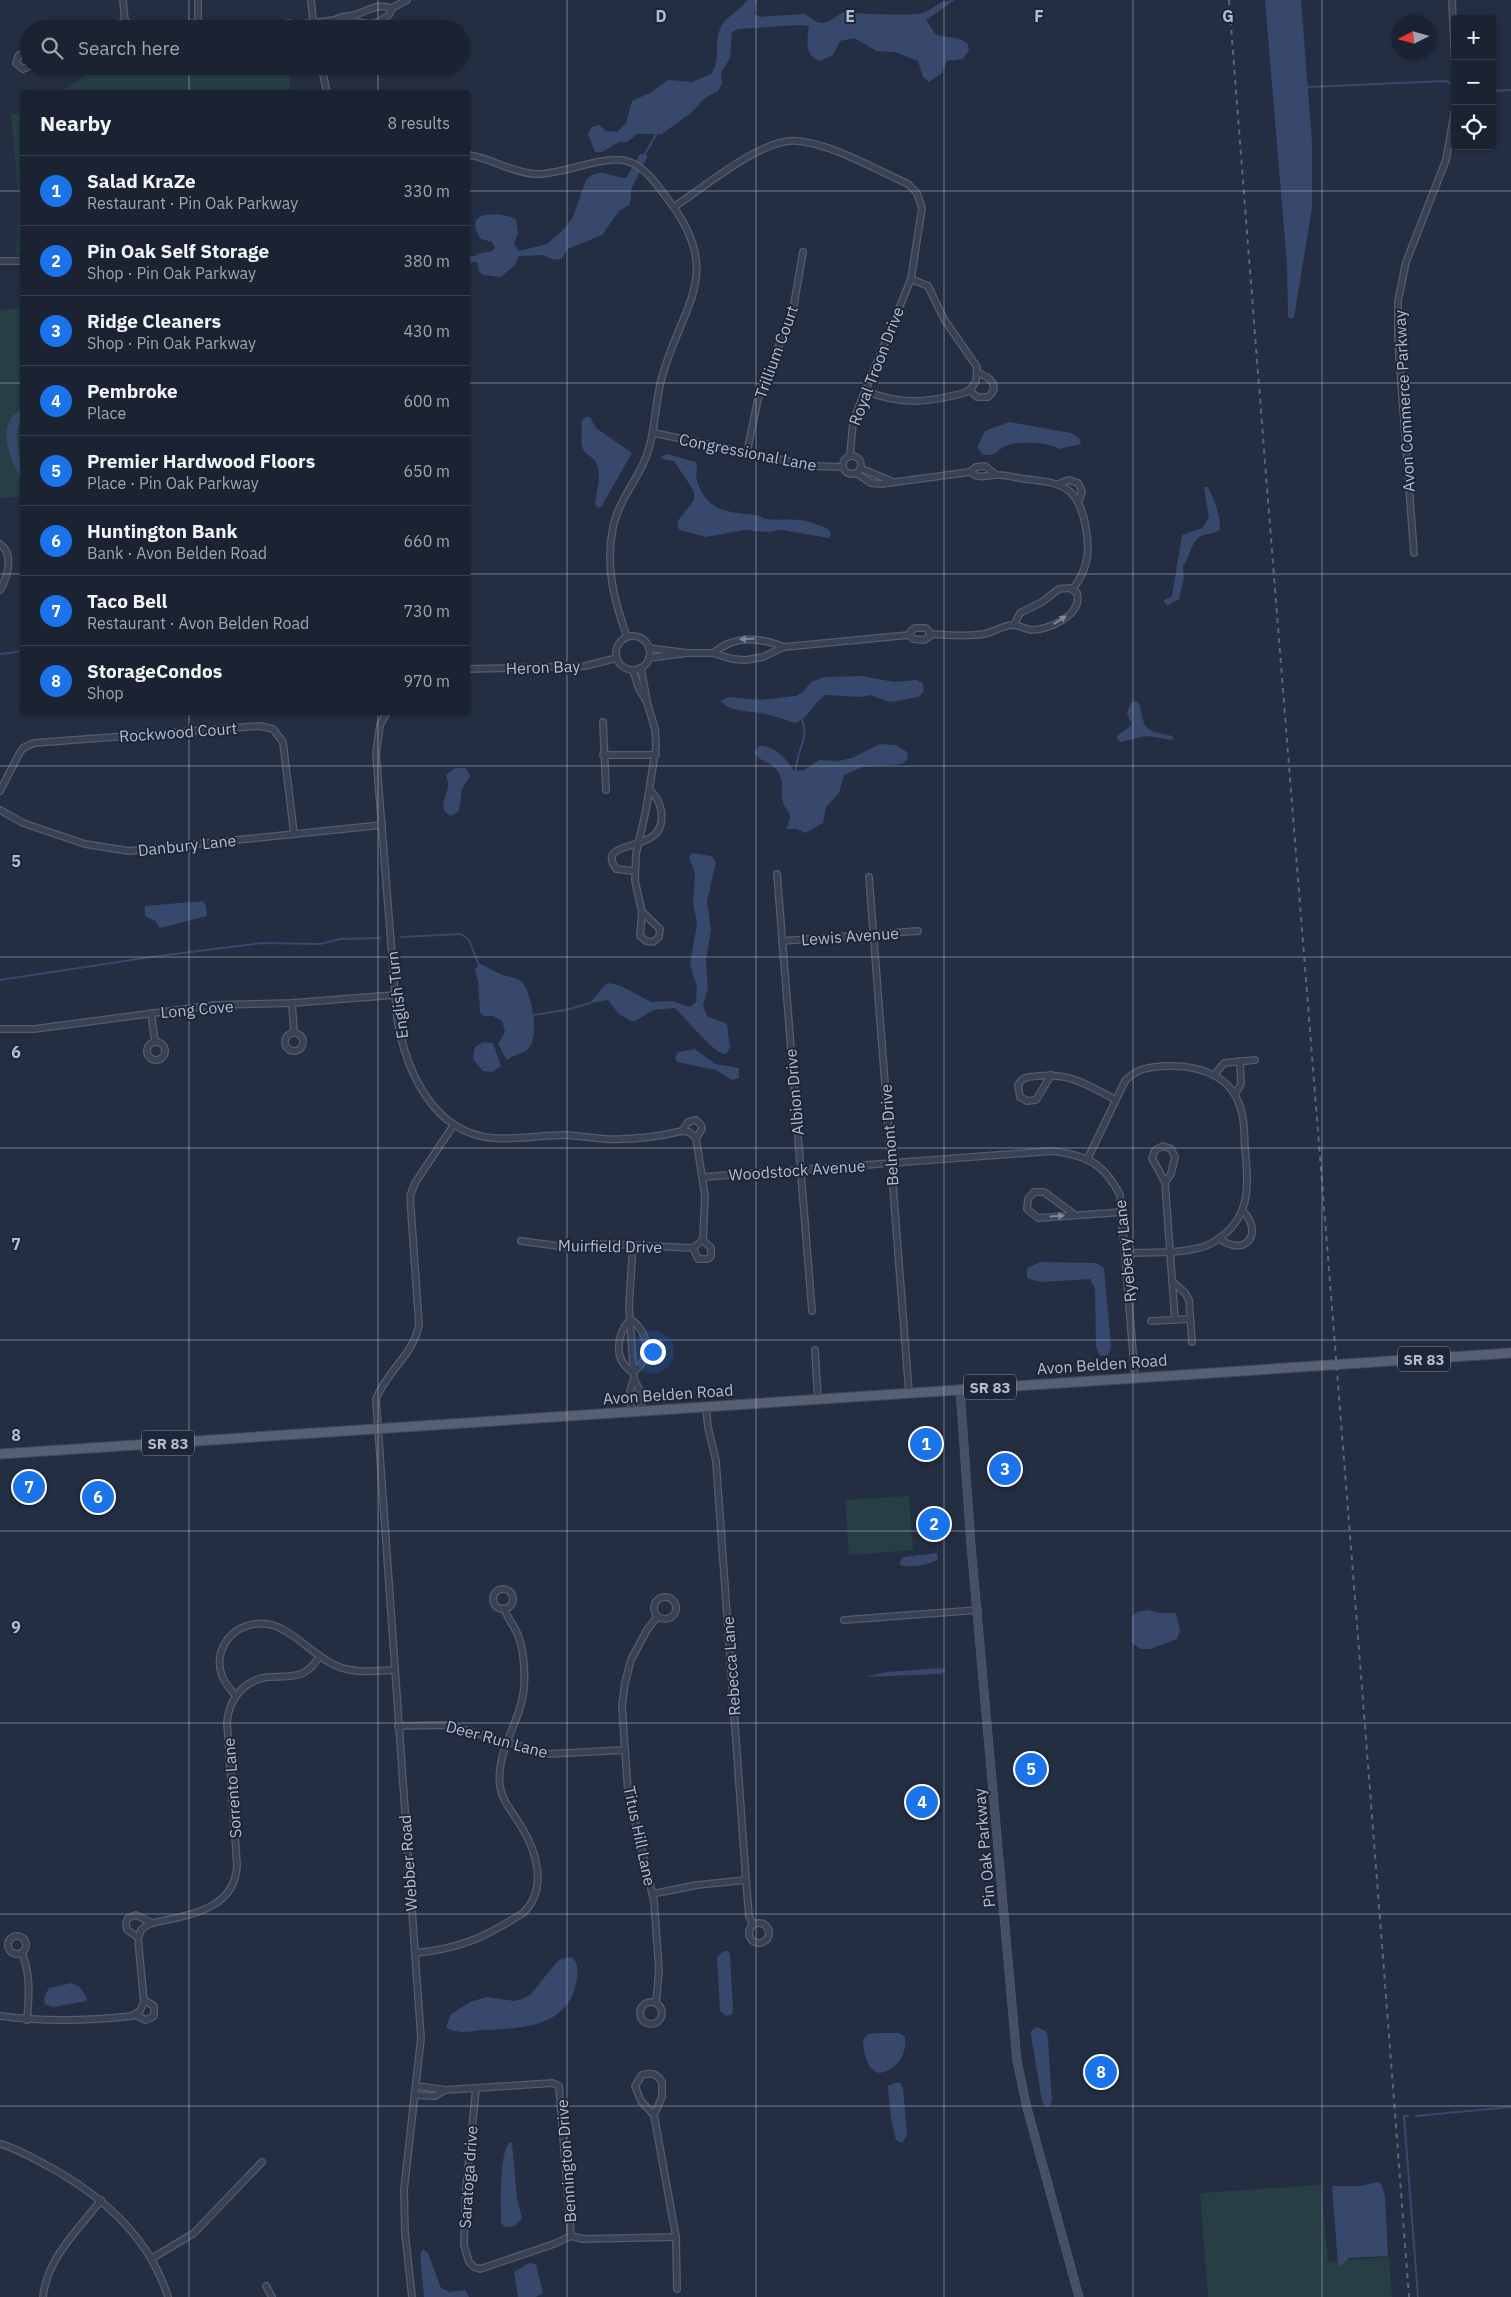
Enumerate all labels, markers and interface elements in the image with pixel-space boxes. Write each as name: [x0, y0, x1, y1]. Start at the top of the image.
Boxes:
text: D: [655, 6, 667, 26]
text: E: [845, 6, 855, 26]
text: F: [1034, 6, 1044, 26]
text: G: [1222, 6, 1234, 26]
north arrow: [1391, 15, 1436, 60]
map controls: [1451, 15, 1496, 150]
button: +: [1451, 15, 1496, 60]
search box: [20, 20, 470, 75]
icon: search: [38, 34, 66, 62]
text: Search here: [78, 36, 180, 60]
button: −: [1451, 60, 1496, 105]
button: locate: [1451, 105, 1496, 150]
text: Nearby: [40, 109, 111, 137]
text: 8 results: [387, 113, 450, 133]
text: Salad KraZe: [87, 169, 196, 193]
text: 1: [51, 181, 61, 201]
text: 330 m: [403, 181, 450, 201]
text: Restaurant · Pin Oak Parkway: [87, 193, 298, 213]
text: Pin Oak Self Storage: [87, 239, 269, 263]
text: 2: [51, 251, 61, 271]
text: 380 m: [403, 251, 450, 271]
text: Shop · Pin Oak Parkway: [87, 263, 256, 283]
street label: Trillium Court: [750, 303, 802, 401]
street label: Royal Troon Drive: [844, 304, 908, 428]
text: Ridge Cleaners: [87, 309, 221, 333]
street label: Avon Commerce Parkway: [1389, 309, 1419, 493]
text: 3: [51, 321, 61, 341]
text: 430 m: [403, 321, 450, 341]
text: Shop · Pin Oak Parkway: [87, 333, 256, 353]
text: Pembroke: [87, 379, 178, 403]
text: 4: [51, 391, 61, 411]
text: 600 m: [403, 391, 450, 411]
text: Place: [87, 403, 126, 423]
street label: Congressional Lane: [678, 429, 819, 475]
text: Premier Hardwood Floors: [87, 449, 315, 473]
text: 5: [51, 461, 61, 481]
text: 650 m: [403, 461, 450, 481]
text: Place · Pin Oak Parkway: [87, 473, 259, 493]
text: Huntington Bank: [87, 519, 237, 543]
text: 6: [51, 531, 61, 551]
text: 660 m: [403, 531, 450, 551]
text: Bank · Avon Belden Road: [87, 543, 267, 563]
text: Taco Bell: [87, 589, 167, 613]
text: 7: [51, 601, 61, 621]
text: 730 m: [403, 601, 450, 621]
text: Restaurant · Avon Belden Road: [87, 613, 309, 633]
one-way arrow: [1053, 616, 1066, 625]
one-way arrow: [739, 635, 755, 643]
street label: Heron Bay: [505, 656, 581, 678]
text: StorageCondos: [87, 659, 222, 683]
text: 8: [51, 671, 61, 691]
text: 970 m: [403, 671, 450, 691]
text: Shop: [87, 683, 124, 703]
street label: Rockwood Court: [118, 718, 238, 746]
street label: Danbury Lane: [137, 830, 237, 860]
text: 5: [11, 851, 21, 871]
street label: Lewis Avenue: [800, 923, 900, 949]
street label: English Turn: [382, 950, 412, 1040]
street label: Long Cove: [160, 996, 235, 1022]
text: 6: [11, 1042, 21, 1062]
street label: Albion Drive: [780, 1048, 808, 1136]
street label: Belmont Drive: [875, 1083, 903, 1187]
street label: Woodstock Avenue: [728, 1155, 866, 1185]
street label: Ryeberry Lane: [1110, 1199, 1140, 1303]
one-way arrow: [1049, 1212, 1065, 1220]
text: 7: [11, 1234, 21, 1254]
street label: Muirfield Drive: [558, 1235, 663, 1257]
your location: [640, 1339, 666, 1365]
road number: SR 83: [1398, 1346, 1450, 1372]
street label: Avon Belden Road: [1036, 1349, 1168, 1379]
road number: SR 83: [964, 1374, 1016, 1400]
street label: Avon Belden Road: [602, 1379, 734, 1409]
text: 8: [11, 1425, 21, 1445]
pin: 1: [910, 1425, 942, 1463]
road number: SR 83: [142, 1430, 194, 1456]
pin: 3: [989, 1450, 1021, 1488]
pin: 7: [13, 1468, 45, 1506]
pin: 6: [82, 1478, 114, 1516]
pin: 2: [918, 1505, 950, 1543]
street label: Rebecca Lane: [718, 1615, 744, 1716]
text: 9: [11, 1617, 21, 1637]
street label: Deer Run Lane: [444, 1716, 550, 1762]
street label: Sorrento Lane: [219, 1737, 245, 1839]
pin: 5: [1015, 1750, 1047, 1788]
pin: 4: [906, 1783, 938, 1821]
street label: Titus Hill Lane: [620, 1784, 660, 1888]
street label: Pin Oak Parkway: [969, 1788, 999, 1908]
street label: Webber Road: [395, 1814, 421, 1912]
pin: 8: [1085, 2053, 1117, 2091]
street label: Bennington Drive: [552, 2099, 580, 2223]
street label: Saratoga drive: [454, 2125, 482, 2229]

